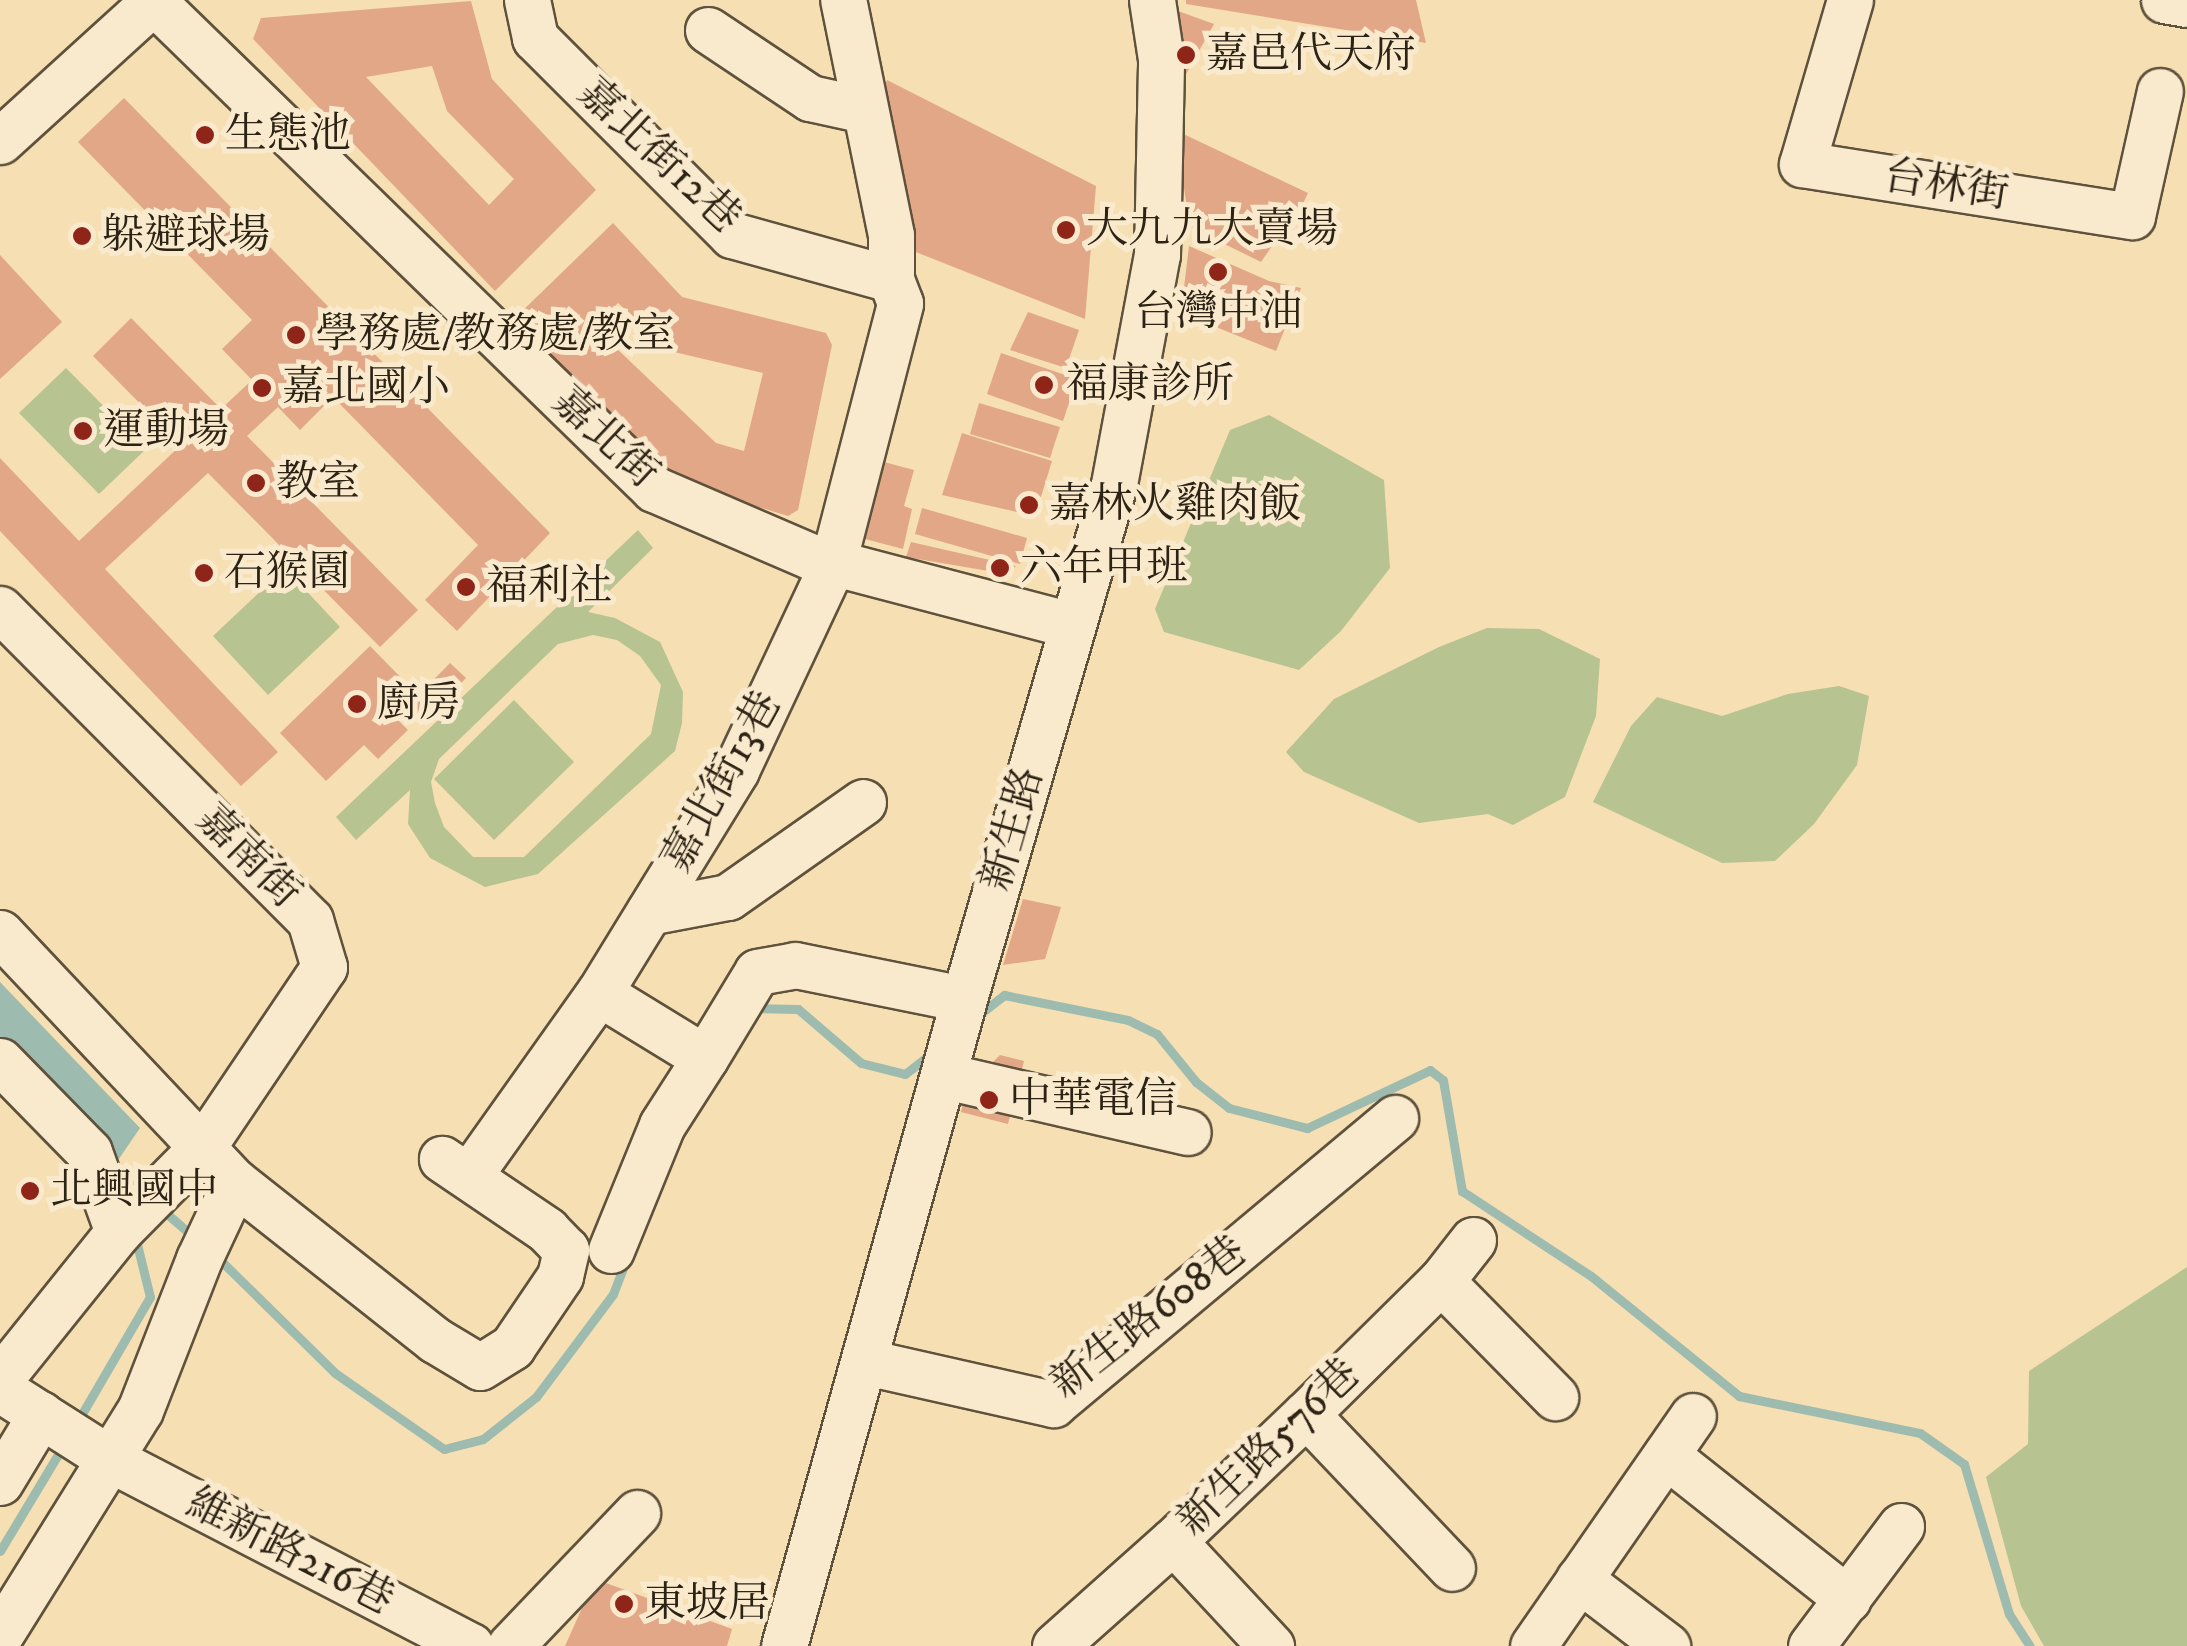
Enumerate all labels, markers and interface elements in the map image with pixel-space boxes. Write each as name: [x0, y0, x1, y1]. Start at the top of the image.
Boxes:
place label: 嘉邑代天府: [1206, 30, 1416, 80]
marker: 嘉邑代天府: [1175, 44, 1197, 66]
street label: 嘉北街12巷: [567, 68, 751, 244]
place label: 生態池: [225, 110, 351, 160]
marker: 生態池: [194, 124, 216, 146]
street label: 台林街: [1880, 151, 2012, 221]
place label: 大九九大賣場: [1086, 205, 1338, 255]
place label: 躲避球場: [102, 211, 270, 261]
marker: 大九九大賣場: [1055, 219, 1077, 241]
marker: 躲避球場: [71, 225, 93, 247]
marker: 台灣中油: [1207, 261, 1229, 283]
place label: 台灣中油: [1134, 288, 1302, 338]
place label: 學務處/教務處/教室: [316, 310, 675, 360]
marker: 學務處/教務處/教室: [285, 324, 307, 346]
place label: 福康診所: [1066, 360, 1234, 410]
place label: 嘉北國小: [282, 363, 450, 413]
marker: 福康診所: [1031, 372, 1057, 398]
marker: 嘉北國小: [251, 377, 273, 399]
street label: 嘉北街: [542, 377, 668, 499]
place label: 運動場: [103, 406, 229, 456]
marker: 運動場: [72, 420, 94, 442]
place label: 教室: [276, 458, 360, 508]
marker: 教室: [245, 472, 267, 494]
place label: 嘉林火雞肉飯: [1049, 480, 1301, 530]
marker: 嘉林火雞肉飯: [1018, 494, 1040, 516]
place label: 六年甲班: [1020, 543, 1188, 593]
place label: 石猴園: [224, 548, 350, 598]
marker: 六年甲班: [989, 557, 1011, 579]
marker: 石猴園: [193, 562, 215, 584]
place label: 福利社: [486, 562, 612, 612]
marker: 福利社: [455, 576, 477, 598]
place label: 廚房: [377, 679, 461, 729]
street label: 嘉北街13巷: [652, 683, 792, 881]
marker: 廚房: [346, 693, 368, 715]
street label: 新生路: [971, 761, 1055, 897]
street label: 嘉南街: [186, 795, 310, 919]
place label: 中華電信: [1009, 1075, 1177, 1125]
marker: 中華電信: [978, 1089, 1000, 1111]
place label: 北興國中: [50, 1166, 218, 1216]
marker: 北興國中: [19, 1180, 41, 1202]
street label: 新生路608巷: [1041, 1226, 1257, 1410]
street label: 新生路576巷: [1168, 1349, 1370, 1547]
street label: 維新路216巷: [178, 1478, 402, 1626]
place label: 東坡居: [644, 1579, 770, 1629]
marker: 東坡居: [613, 1593, 635, 1615]

